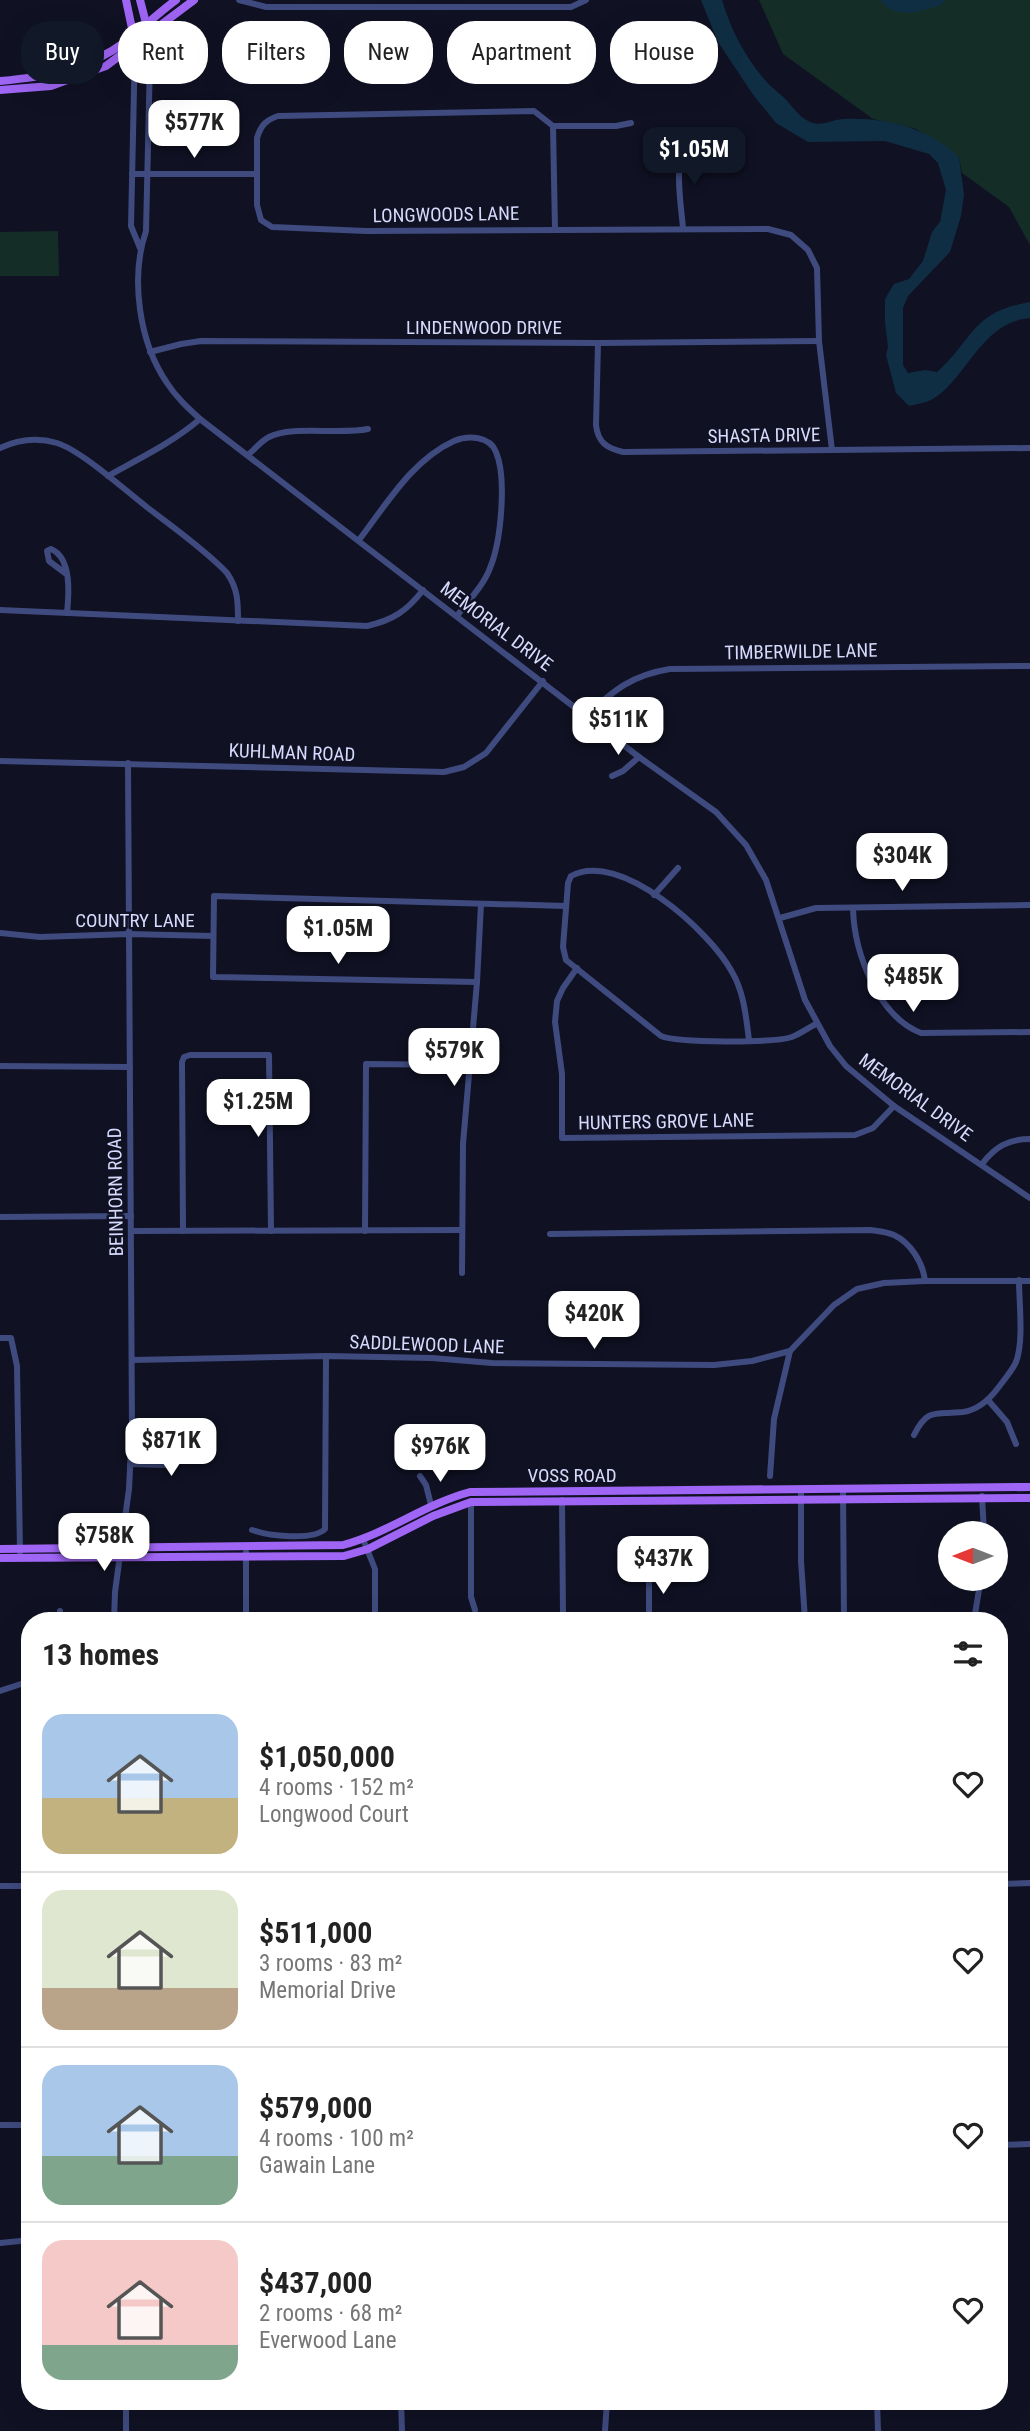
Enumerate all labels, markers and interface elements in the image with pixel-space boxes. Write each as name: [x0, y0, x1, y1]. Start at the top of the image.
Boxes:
chip: Buy: [21, 21, 104, 84]
chip: Rent: [118, 21, 208, 84]
chip: Filters: [222, 21, 330, 84]
chip: New: [344, 21, 433, 84]
chip: Apartment: [447, 21, 596, 84]
chip: House: [610, 21, 718, 84]
pin: $577K: [145, 100, 243, 160]
text: $577K: [164, 109, 224, 136]
pin: $1.05M: [637, 128, 751, 187]
text: $1.05M: [659, 136, 729, 163]
street label: LONGWOODS LANE: [373, 202, 520, 227]
street label: LINDENWOOD DRIVE: [406, 316, 562, 339]
street label: SHASTA DRIVE: [707, 423, 821, 448]
street label: MEMORIAL DRIVE: [436, 577, 557, 676]
street label: TIMBERWILDE LANE: [724, 639, 878, 664]
pin: $511K: [569, 698, 667, 757]
text: $511K: [588, 706, 648, 733]
street label: KUHLMAN ROAD: [228, 739, 356, 766]
pin: $304K: [853, 834, 951, 893]
text: $304K: [872, 842, 932, 869]
pin: $1.05M: [281, 906, 395, 966]
street label: COUNTRY LANE: [75, 909, 195, 932]
text: $1.05M: [303, 915, 373, 942]
pin: $485K: [864, 954, 962, 1014]
text: $485K: [883, 963, 943, 990]
pin: $579K: [405, 1028, 503, 1088]
text: $579K: [424, 1037, 484, 1064]
street label: MEMORIAL DRIVE: [854, 1049, 977, 1146]
pin: $1.25M: [201, 1080, 315, 1139]
text: $1.25M: [223, 1088, 293, 1115]
street label: HUNTERS GROVE LANE: [578, 1108, 754, 1135]
street label: BEINHORN ROAD: [103, 1127, 128, 1257]
pin: $420K: [545, 1292, 643, 1351]
text: $420K: [564, 1300, 624, 1327]
street label: SADDLEWOOD LANE: [349, 1330, 505, 1359]
pin: $871K: [122, 1418, 220, 1478]
pin: $976K: [391, 1424, 489, 1484]
text: $871K: [141, 1427, 201, 1454]
text: $976K: [410, 1433, 470, 1460]
street label: VOSS ROAD: [527, 1464, 617, 1487]
pin: $758K: [55, 1514, 153, 1573]
north arrow: [938, 1521, 1008, 1591]
map controls: [938, 1521, 1008, 1591]
text: $758K: [74, 1522, 134, 1549]
pin: $437K: [614, 1536, 712, 1596]
text: $437K: [633, 1545, 693, 1572]
icon: filters: [949, 1635, 987, 1673]
text: 13 homes: [42, 1637, 159, 1672]
text: $1,050,000: [259, 1739, 395, 1774]
icon: home: [98, 1742, 182, 1826]
icon: heart: [949, 1765, 987, 1803]
text: 4 rooms · 152 m²: [259, 1774, 414, 1801]
text: Longwood Court: [259, 1801, 409, 1828]
text: $511,000: [259, 1915, 372, 1950]
icon: home: [98, 1918, 182, 2002]
icon: heart: [949, 1941, 987, 1979]
text: 3 rooms · 83 m²: [259, 1950, 402, 1977]
text: Memorial Drive: [259, 1977, 396, 2004]
text: $579,000: [259, 2090, 372, 2125]
icon: home: [98, 2093, 182, 2177]
icon: heart: [949, 2116, 987, 2154]
text: 4 rooms · 100 m²: [259, 2125, 414, 2152]
text: Gawain Lane: [259, 2152, 375, 2179]
text: $437,000: [259, 2265, 372, 2300]
icon: home: [98, 2268, 182, 2352]
icon: heart: [949, 2291, 987, 2329]
text: 2 rooms · 68 m²: [259, 2300, 402, 2327]
text: Everwood Lane: [259, 2327, 396, 2354]

